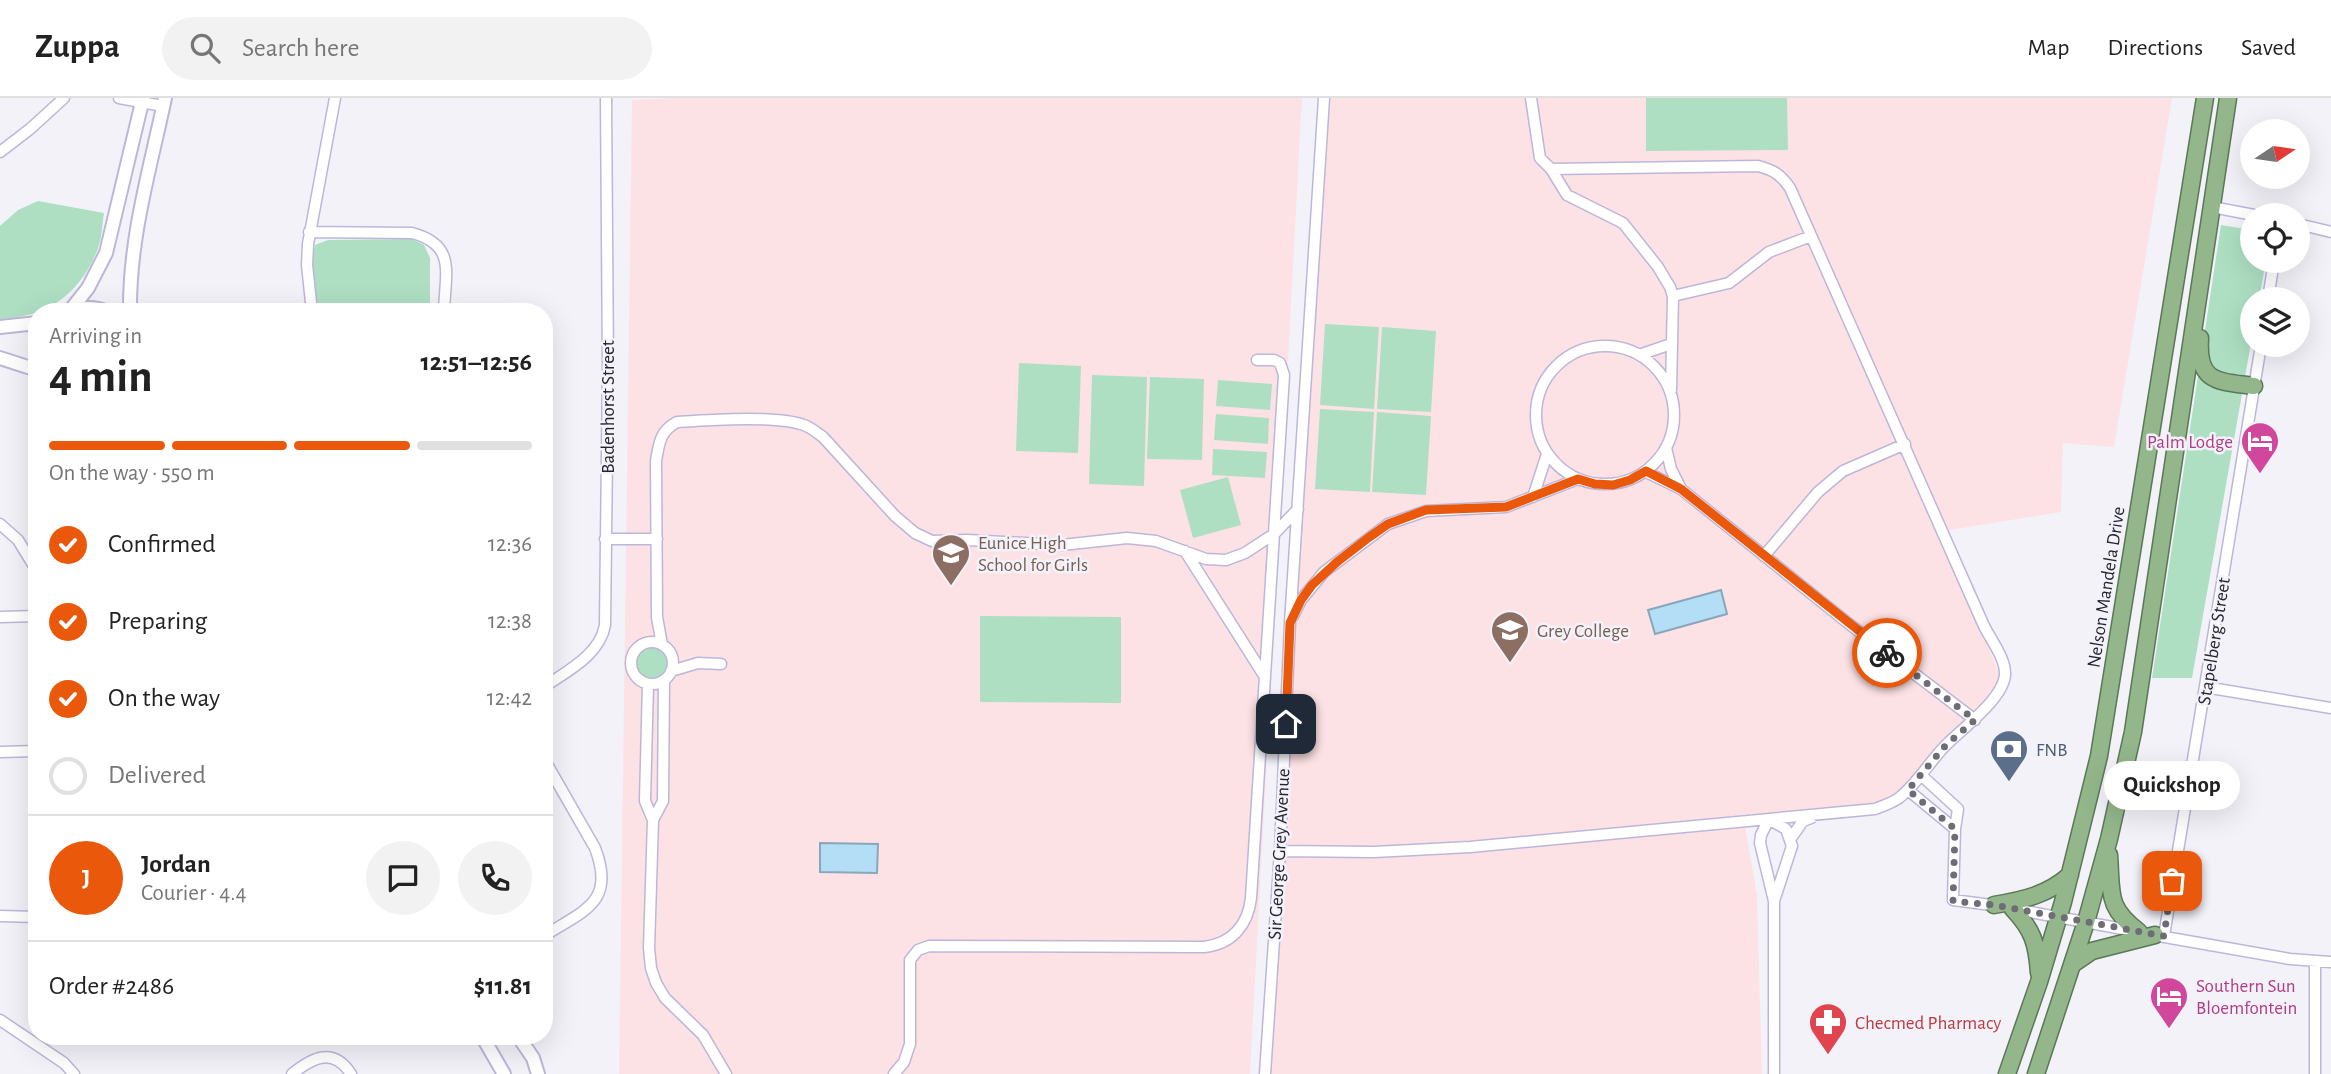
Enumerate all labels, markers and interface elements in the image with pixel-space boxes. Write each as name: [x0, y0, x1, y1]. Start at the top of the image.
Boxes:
search box: [162, 17, 652, 80]
icon: search: [186, 29, 224, 67]
text: Zuppa: [35, 31, 120, 64]
text: Search here: [242, 35, 359, 61]
text: Map: [2027, 36, 2069, 60]
text: Directions: [2107, 36, 2203, 60]
text: Saved: [2241, 36, 2296, 60]
north arrow: [2240, 119, 2310, 189]
map controls: [2240, 119, 2310, 357]
button: locate: [2240, 203, 2310, 273]
button: layers: [2240, 287, 2310, 357]
text: Arriving in: [49, 325, 142, 348]
street label: Badenhorst Street: [599, 340, 618, 474]
text: 12:51–12:56: [421, 349, 532, 375]
text: 4 min: [49, 354, 153, 400]
hotel icon: Palm Lodge: [2239, 420, 2281, 475]
place label: Palm Lodge: [2147, 433, 2233, 452]
text: On the way · 550 m: [49, 462, 215, 485]
street label: Nelson Mandela Drive: [2084, 505, 2129, 669]
icon: check: [49, 526, 87, 564]
text: Confirmed: [108, 531, 216, 557]
school or university icon: Eunice High School for Girls: [930, 532, 972, 587]
text: 12:36: [488, 533, 532, 556]
place label: Eunice High School for Girls: [978, 534, 1088, 575]
street label: Stapelberg Street: [2195, 576, 2234, 706]
icon: check: [49, 603, 87, 641]
text: Preparing: [108, 608, 207, 634]
school or university icon: Grey College: [1489, 609, 1531, 664]
text: 12:38: [488, 610, 532, 633]
courier: [1852, 618, 1922, 688]
place label: Grey College: [1537, 622, 1629, 641]
icon: bike: [1868, 634, 1906, 672]
icon: check: [49, 680, 87, 718]
text: On the way: [108, 685, 220, 711]
text: 12:42: [487, 687, 532, 710]
pin: [1256, 694, 1316, 754]
icon: home: [1267, 705, 1305, 743]
bank icon: FNB: [1988, 728, 2030, 783]
place label: FNB: [2036, 741, 2067, 760]
text: Delivered: [108, 762, 206, 788]
callout: Quickshop: [2104, 762, 2240, 811]
street label: Sir George Grey Avenue: [1266, 768, 1293, 940]
text: Quickshop: [2123, 774, 2221, 797]
button: chat: [366, 841, 440, 915]
button: phone: [458, 841, 532, 915]
text: Jordan: [141, 851, 211, 877]
pin: [2142, 851, 2202, 911]
icon: bag: [2153, 862, 2191, 900]
text: J: [82, 865, 90, 891]
text: Courier · 4.4: [141, 882, 247, 905]
text: Order #2486: [49, 973, 174, 999]
text: $11.81: [473, 973, 532, 999]
hotel icon: Southern Sun Bloemfontein: [2148, 975, 2190, 1030]
place label: Southern Sun Bloemfontein: [2196, 977, 2297, 1018]
pharmacy icon: Checmed Pharmacy: [1807, 1001, 1849, 1056]
place label: Checmed Pharmacy: [1855, 1014, 2001, 1033]

